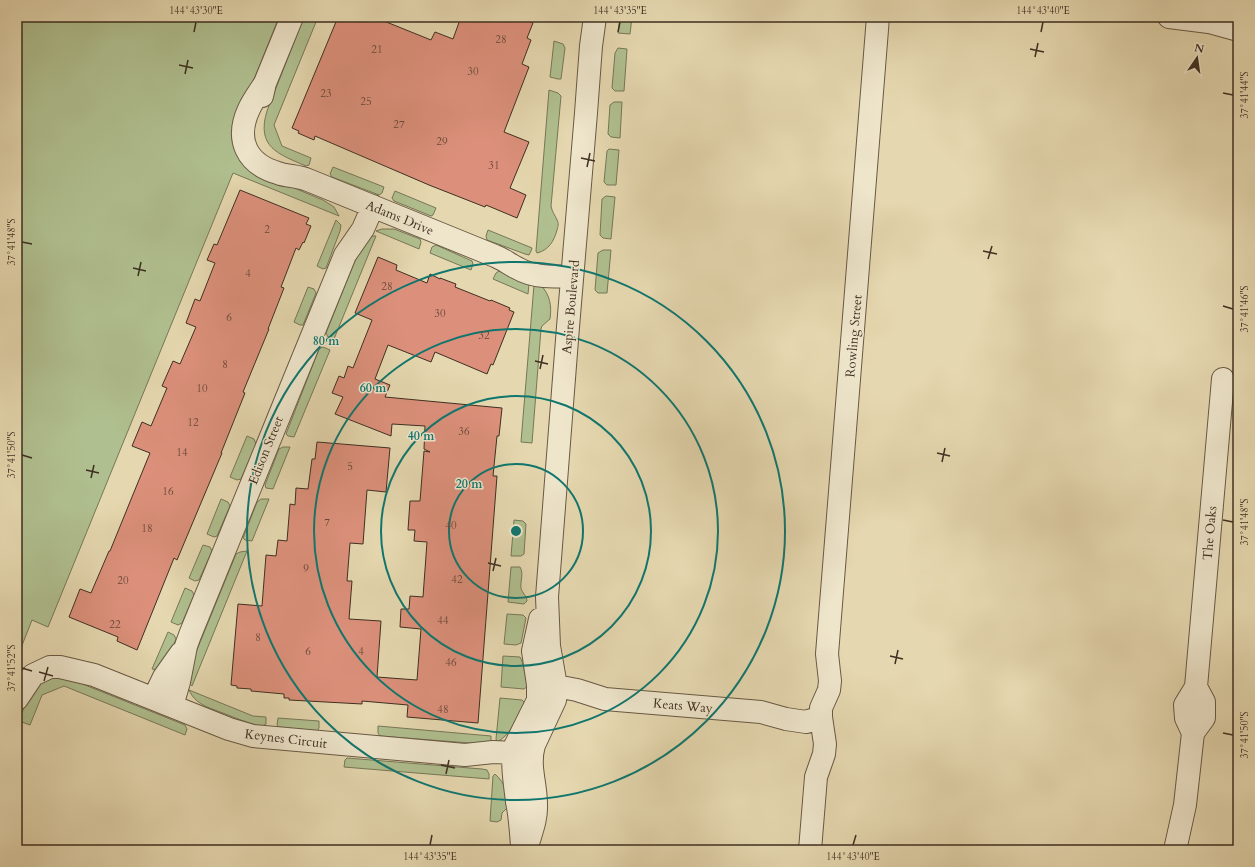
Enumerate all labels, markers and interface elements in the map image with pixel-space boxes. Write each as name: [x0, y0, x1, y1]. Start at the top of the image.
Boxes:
text: 144°43'30"E: [169, 4, 223, 18]
text: 144°43'35"E: [593, 4, 647, 18]
text: 144°43'40"E: [1016, 4, 1070, 18]
house number: 28: [495, 32, 507, 47]
north arrow: [1177, 38, 1217, 78]
text: N: [1193, 40, 1206, 57]
house number: 21: [371, 42, 383, 57]
house number: 30: [467, 64, 479, 79]
text: 37°41'44"S: [1238, 71, 1252, 119]
house number: 23: [320, 86, 332, 101]
house number: 25: [360, 94, 372, 109]
house number: 27: [393, 117, 405, 132]
house number: 29: [436, 134, 448, 149]
house number: 31: [488, 158, 500, 173]
street label: Adams Drive: [363, 196, 436, 240]
text: 37°41'48"S: [5, 218, 19, 266]
house number: 2: [264, 222, 270, 237]
street label: Aspire Boulevard: [558, 259, 584, 355]
house number: 4: [245, 266, 251, 281]
house number: 28: [381, 279, 393, 294]
text: 37°41'46"S: [1238, 285, 1252, 333]
street label: Rowling Street: [841, 294, 867, 378]
house number: 30: [434, 306, 446, 321]
house number: 6: [226, 310, 232, 325]
house number: 32: [478, 328, 490, 343]
text: 80 m: [313, 333, 340, 349]
house number: 8: [222, 357, 228, 372]
text: 60 m: [360, 380, 387, 396]
house number: 10: [196, 381, 208, 396]
street label: Edison Street: [244, 414, 288, 487]
house number: 12: [187, 415, 199, 430]
house number: 36: [458, 424, 470, 439]
text: 40 m: [408, 428, 435, 444]
text: 37°41'50"S: [5, 431, 19, 479]
house number: 14: [176, 445, 188, 460]
house number: 5: [347, 459, 353, 474]
text: 20 m: [456, 476, 483, 492]
house number: 16: [162, 484, 174, 499]
text: 37°41'48"S: [1238, 498, 1252, 546]
street label: The Oaks: [1199, 505, 1221, 561]
house number: 7: [324, 515, 330, 530]
house number: 40: [445, 518, 457, 533]
house number: 18: [141, 521, 153, 536]
centre of rings: [509, 524, 523, 538]
house number: 9: [303, 561, 309, 576]
house number: 42: [451, 572, 463, 587]
house number: 20: [117, 573, 129, 588]
house number: 44: [437, 613, 449, 628]
house number: 22: [109, 617, 121, 632]
house number: 8: [255, 630, 261, 645]
text: 37°41'52"S: [5, 644, 19, 692]
house number: 6: [305, 644, 311, 659]
house number: 4: [358, 644, 364, 659]
house number: 46: [445, 655, 457, 670]
street label: Keats Way: [652, 694, 714, 718]
house number: 48: [437, 702, 449, 717]
text: 37°41'50"S: [1238, 711, 1252, 759]
street label: Keynes Circuit: [244, 725, 328, 753]
text: 144°43'35"E: [403, 850, 457, 864]
text: 144°43'40"E: [826, 850, 880, 864]

